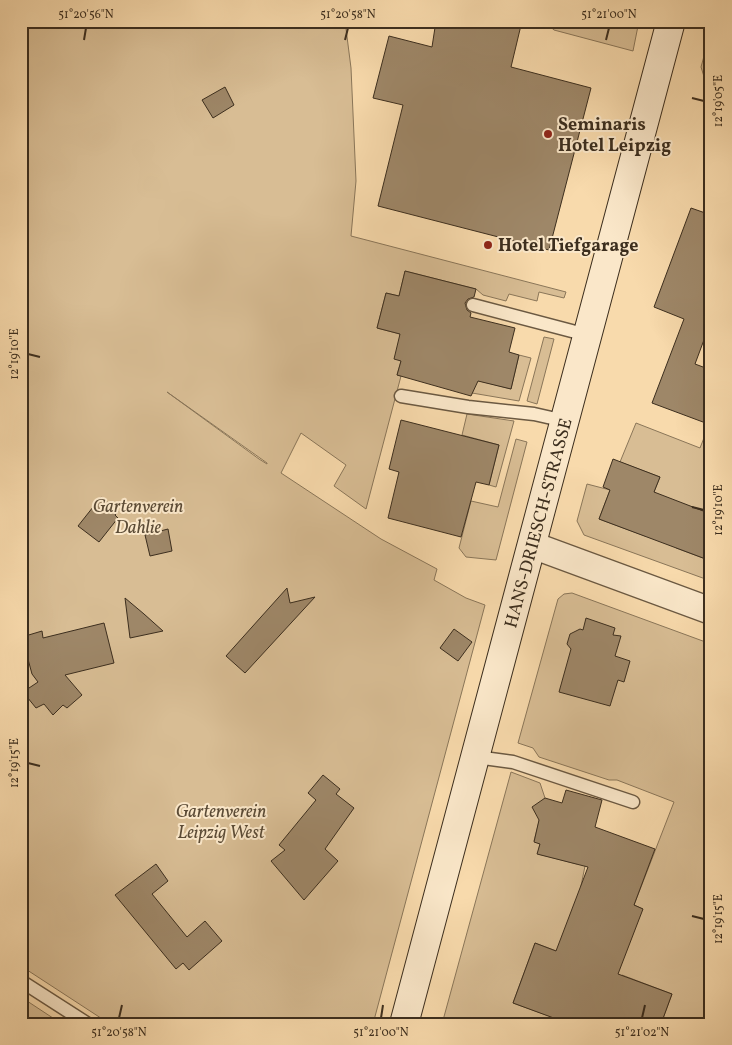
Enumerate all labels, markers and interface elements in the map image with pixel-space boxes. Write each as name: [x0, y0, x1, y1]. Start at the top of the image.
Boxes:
text: 51°20'56"N: [58, 7, 114, 23]
text: 51°20'58"N: [320, 7, 376, 23]
text: 51°21'00"N: [581, 7, 637, 23]
text: 12°19'05"E: [711, 75, 727, 127]
place label: Seminaris Hotel Leipzig: [558, 113, 671, 159]
marker: Seminaris Hotel Leipzig: [542, 128, 554, 140]
place label: Hotel Tiefgarage: [498, 234, 639, 259]
marker: Hotel Tiefgarage: [482, 239, 494, 251]
text: 12°19'10"E: [7, 328, 23, 380]
street label: HANS-DRIESCH-STRASSE: [499, 415, 580, 631]
text: 12°19'10"E: [711, 484, 727, 536]
park label: Gartenverein Dahlie: [93, 495, 183, 541]
text: 12°19'15"E: [7, 738, 23, 788]
park label: Gartenverein Leipzig West: [176, 800, 266, 846]
text: 12°19'15"E: [711, 894, 727, 944]
text: 51°20'58"N: [91, 1025, 147, 1041]
text: 51°21'00"N: [353, 1025, 409, 1041]
text: 51°21'02"N: [615, 1025, 669, 1041]

